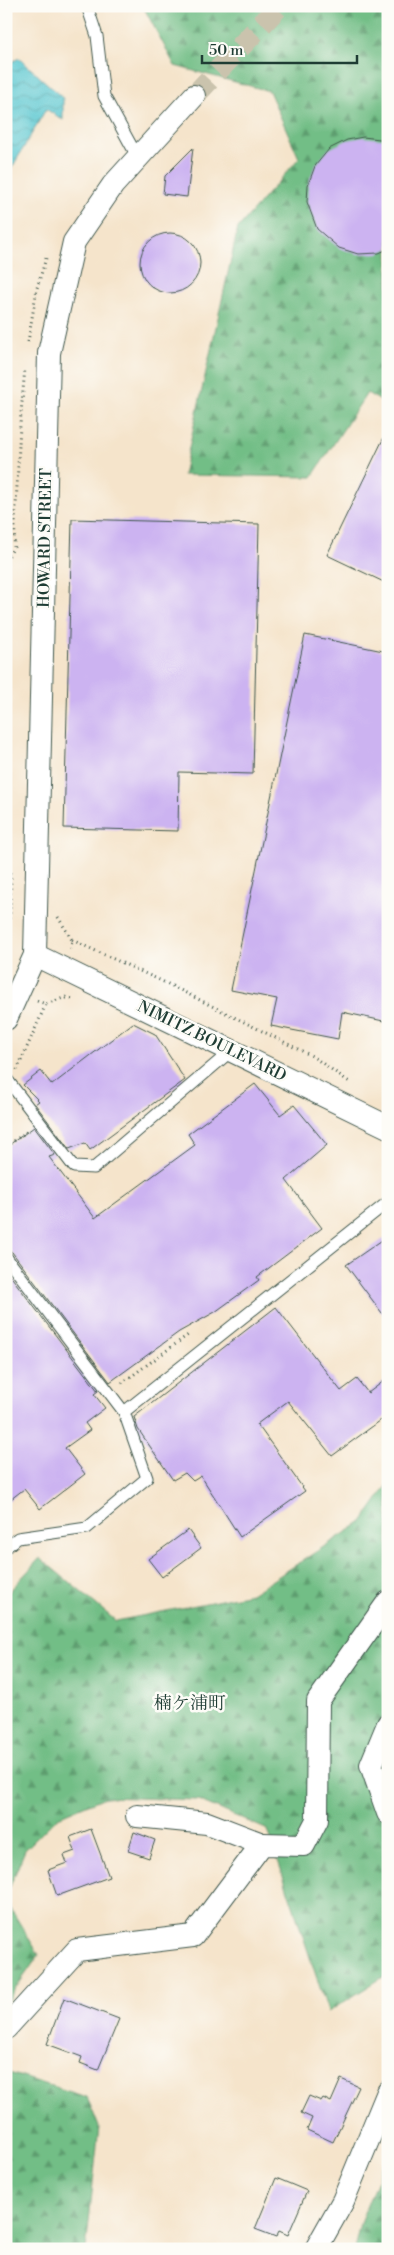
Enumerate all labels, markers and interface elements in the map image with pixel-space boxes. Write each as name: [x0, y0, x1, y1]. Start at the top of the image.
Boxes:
scale bar: [202, 32, 356, 64]
text: 50 m: [209, 41, 243, 60]
street label: HOWARD STREET: [34, 468, 56, 608]
street label: NIMITZ BOULEVARD: [134, 996, 290, 1086]
district label: 楠ケ浦町: [154, 1692, 226, 1715]

